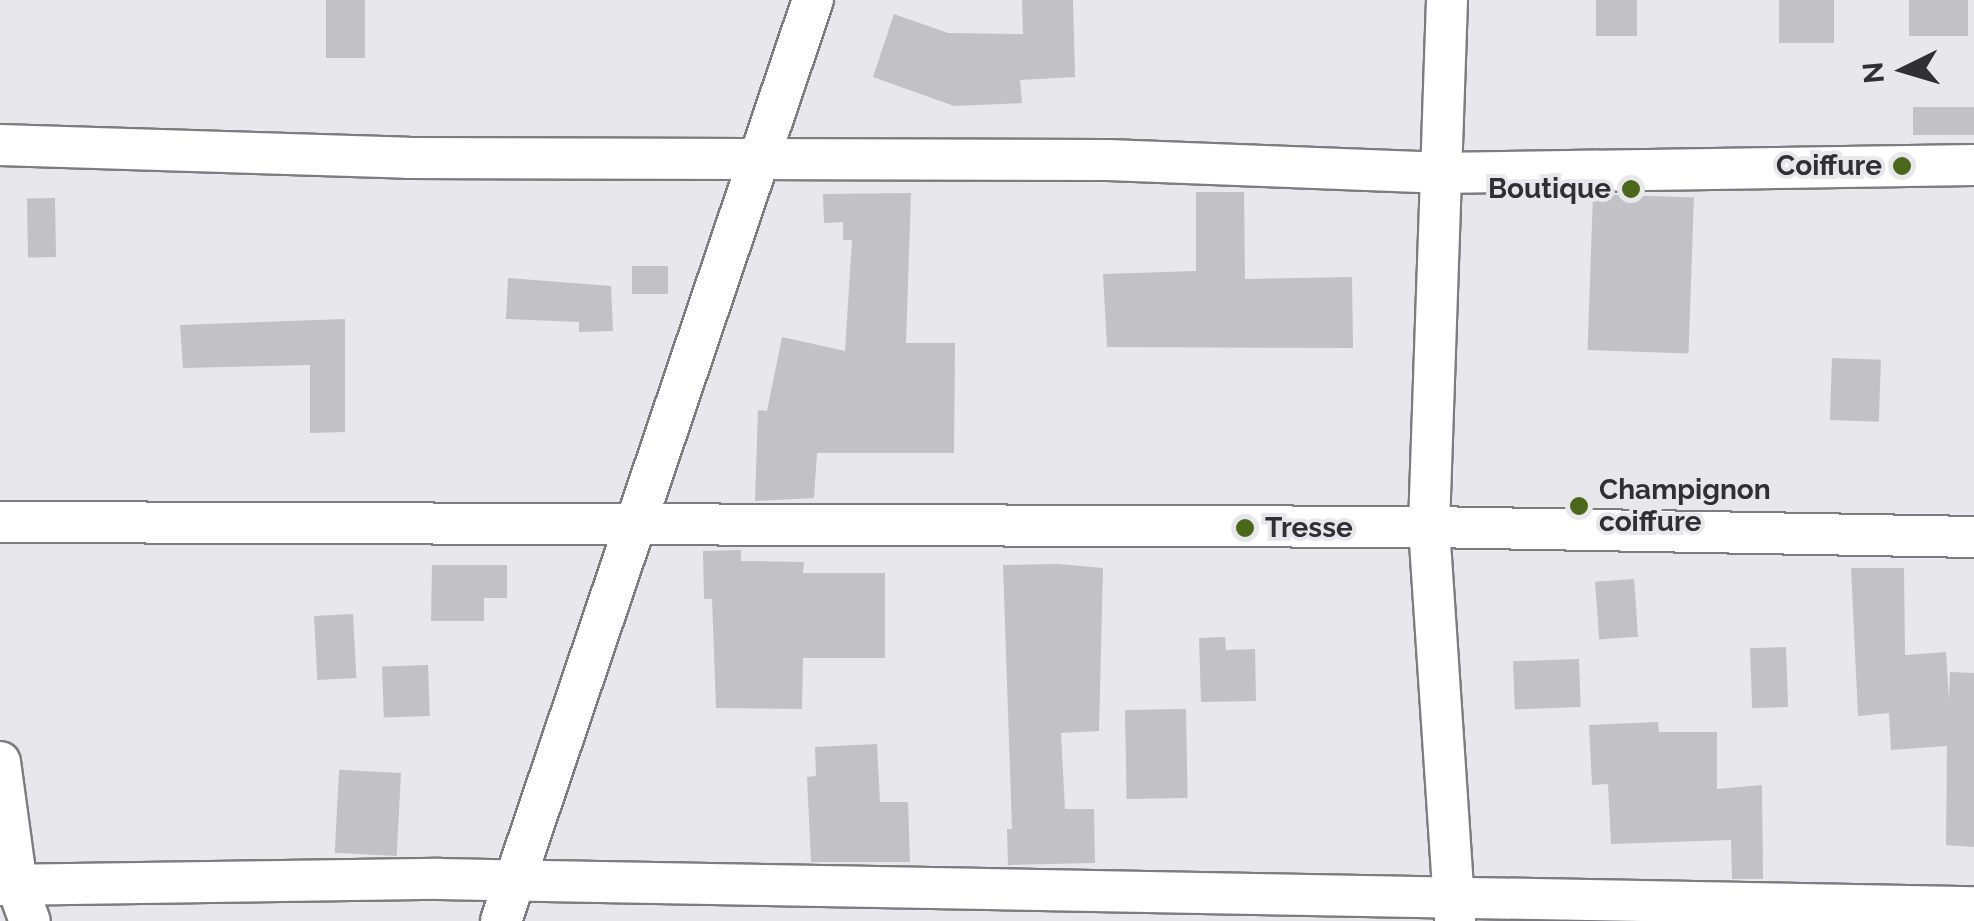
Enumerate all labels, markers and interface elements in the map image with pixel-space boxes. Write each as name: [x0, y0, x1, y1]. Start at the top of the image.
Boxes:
north arrow: [1854, 20, 1954, 120]
text: N: [1856, 61, 1891, 85]
place label: Coiffure: [1776, 149, 1882, 183]
marker: Coiffure: [1891, 155, 1913, 177]
place label: Boutique: [1488, 172, 1611, 206]
marker: Boutique: [1620, 178, 1642, 200]
place label: Champignon coiffure: [1599, 473, 1771, 539]
marker: Champignon coiffure: [1568, 495, 1590, 517]
place label: Tresse: [1265, 511, 1353, 545]
marker: Tresse: [1234, 517, 1256, 539]

